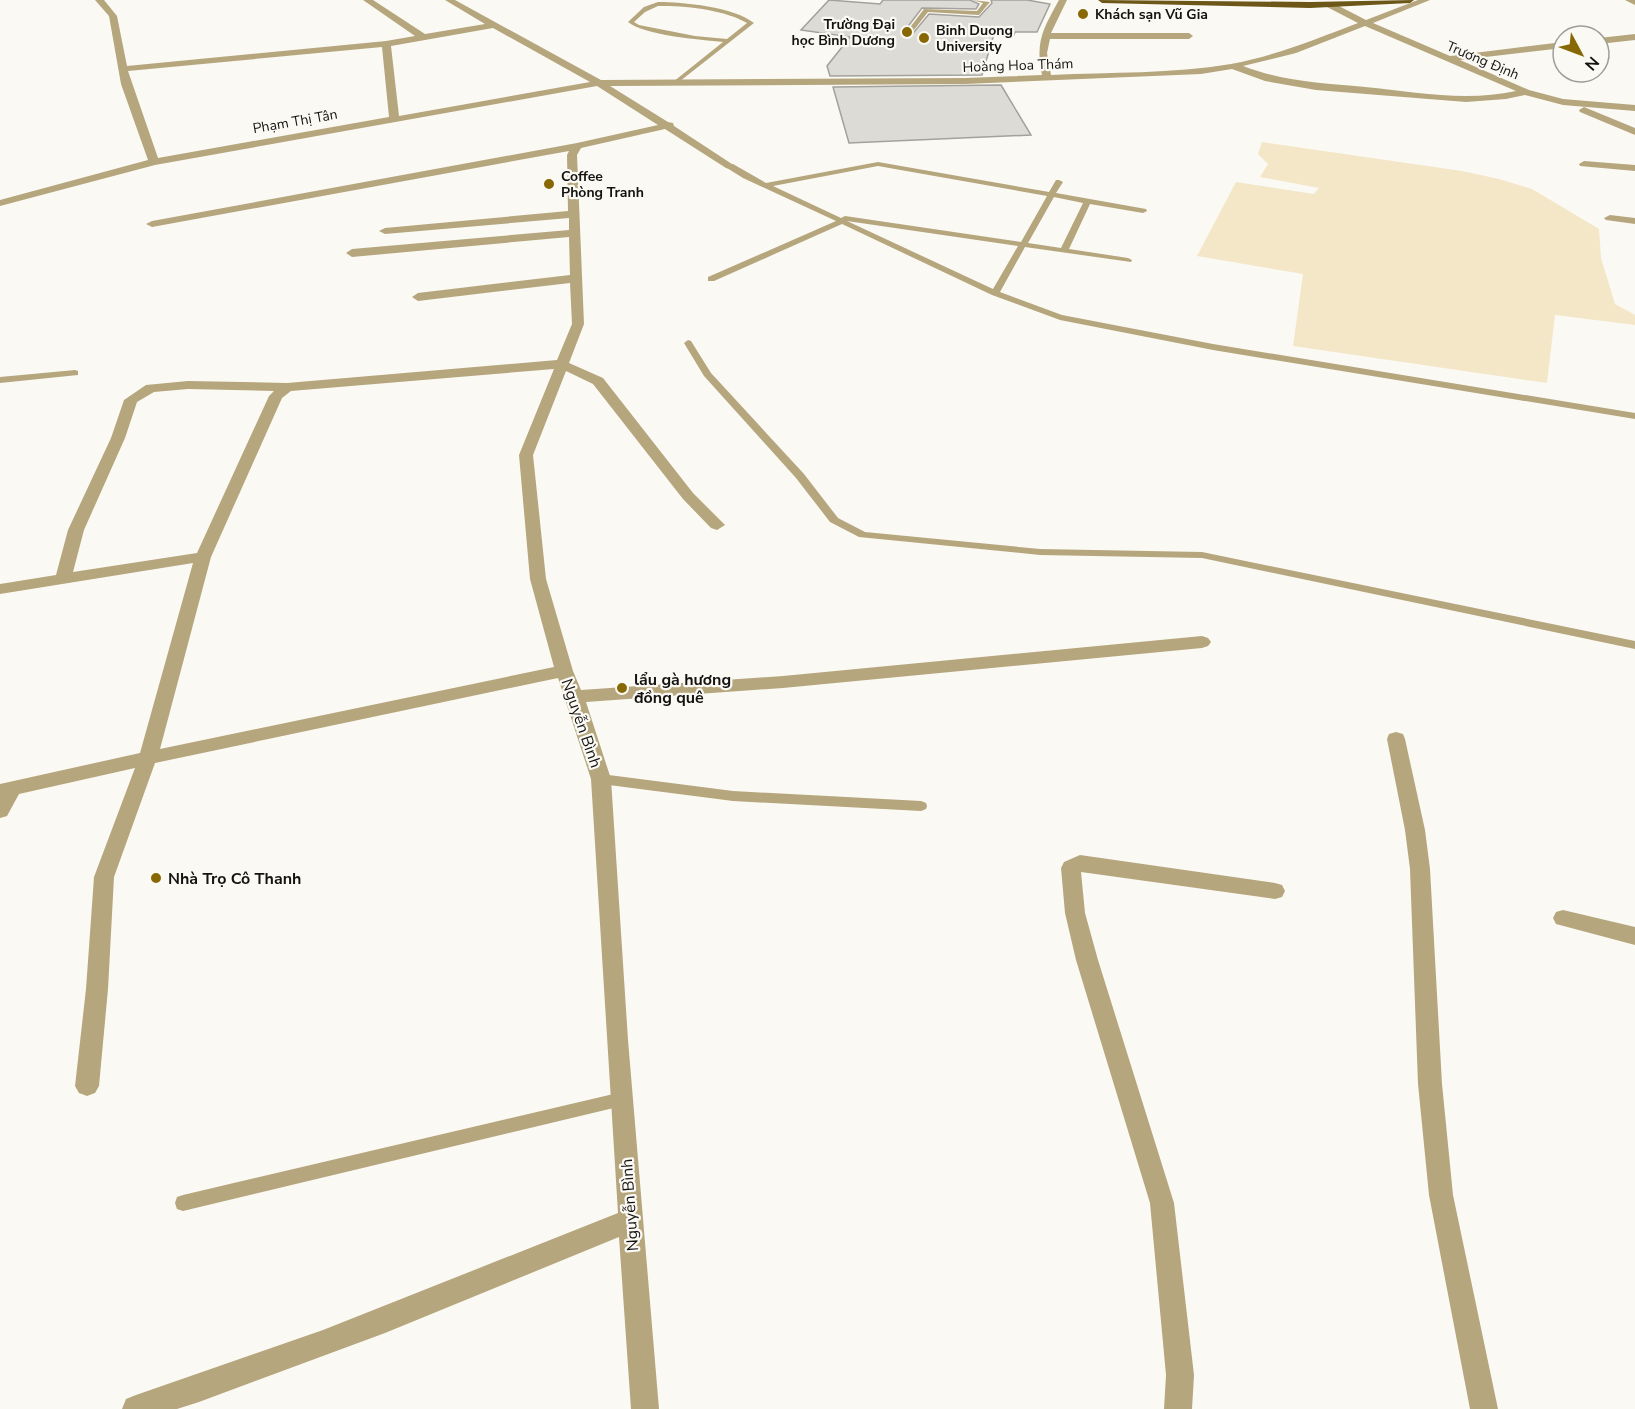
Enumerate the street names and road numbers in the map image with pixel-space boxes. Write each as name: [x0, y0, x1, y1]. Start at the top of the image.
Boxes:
street label: Trương Định: [1444, 37, 1522, 84]
street label: Hoàng Hoa Thám: [962, 54, 1074, 77]
street label: Phạm Thị Tân: [251, 105, 339, 138]
street label: Nguyễn Bình: [556, 676, 607, 771]
street label: Nguyễn Bình: [616, 1158, 644, 1252]

